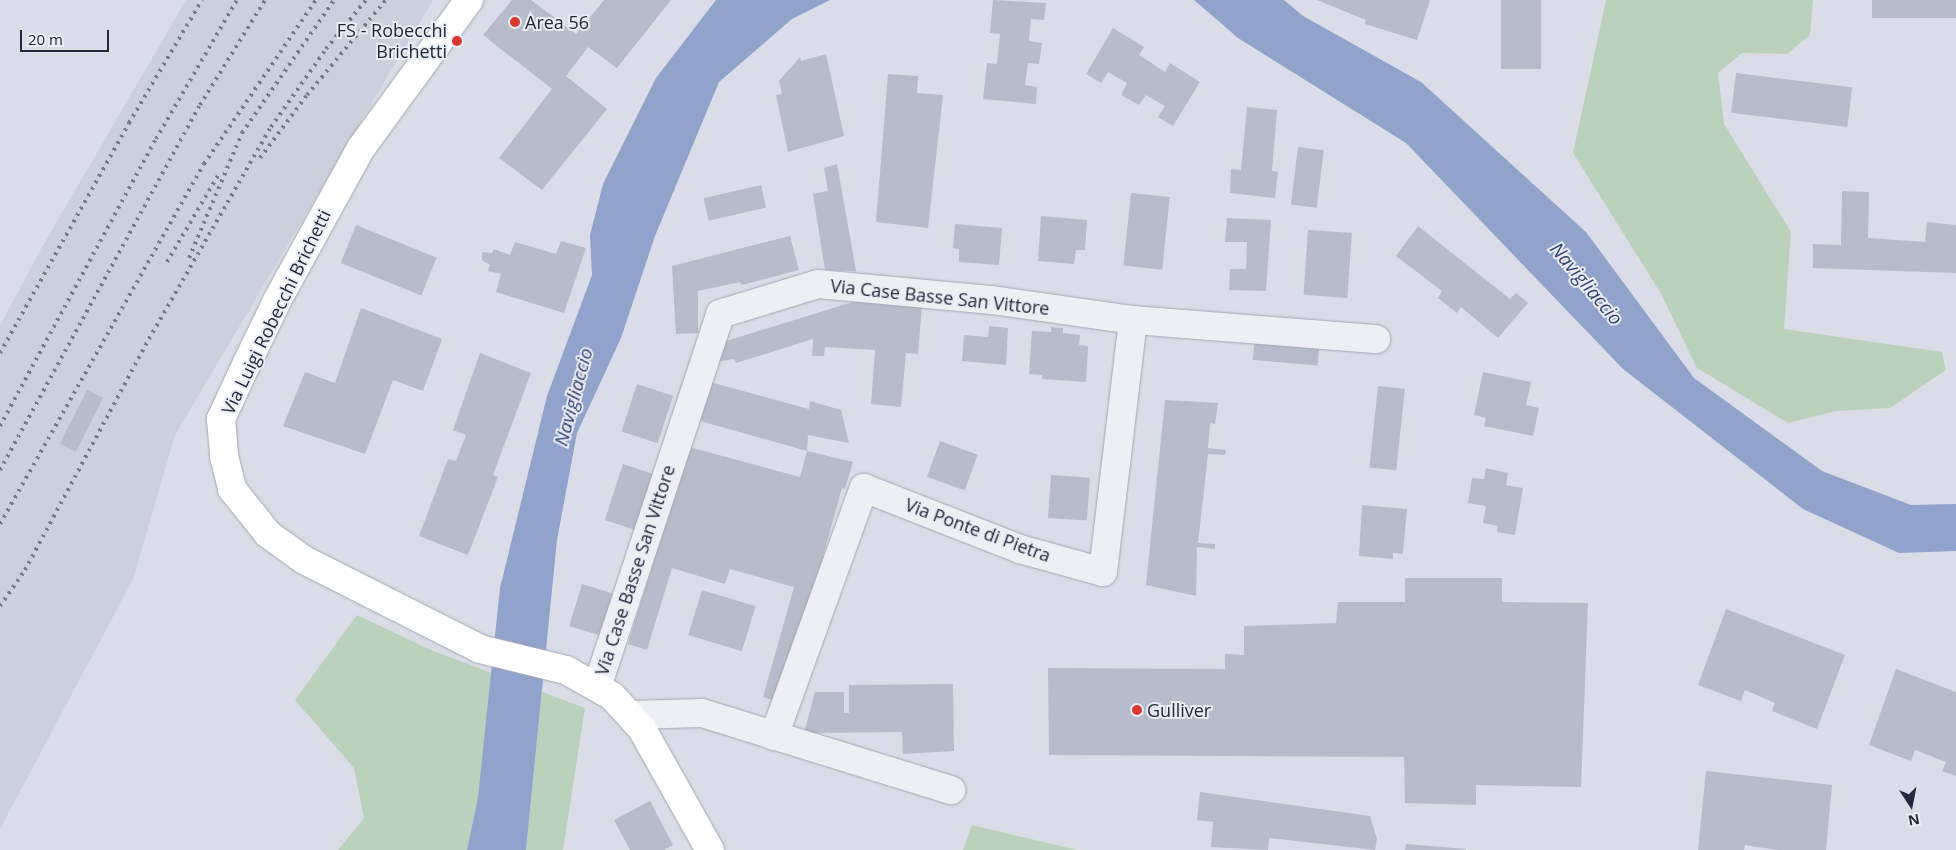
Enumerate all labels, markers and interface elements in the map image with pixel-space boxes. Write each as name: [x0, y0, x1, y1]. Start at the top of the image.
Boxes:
place label: Area 56: [525, 11, 589, 33]
marker: Area 56: [509, 16, 521, 28]
scale bar: [22, 20, 111, 52]
place label: FS - Robecchi Brichetti: [337, 20, 447, 62]
text: 20 m: [28, 29, 63, 49]
marker: FS - Robecchi Brichetti: [451, 35, 463, 47]
street label: Via Luigi Robecchi Brichetti: [217, 206, 335, 418]
water label: Navigliaccio: [1545, 238, 1627, 330]
street label: Via Case Basse San Vittore: [829, 275, 1051, 319]
water label: Navigliaccio: [550, 345, 598, 449]
street label: Via Case Basse San Vittore: [591, 462, 679, 678]
street label: Via Ponte di Pietra: [902, 494, 1054, 566]
place label: Gulliver: [1147, 699, 1211, 721]
marker: Gulliver: [1131, 704, 1143, 716]
north arrow: [1886, 780, 1936, 830]
text: N: [1907, 810, 1921, 831]

